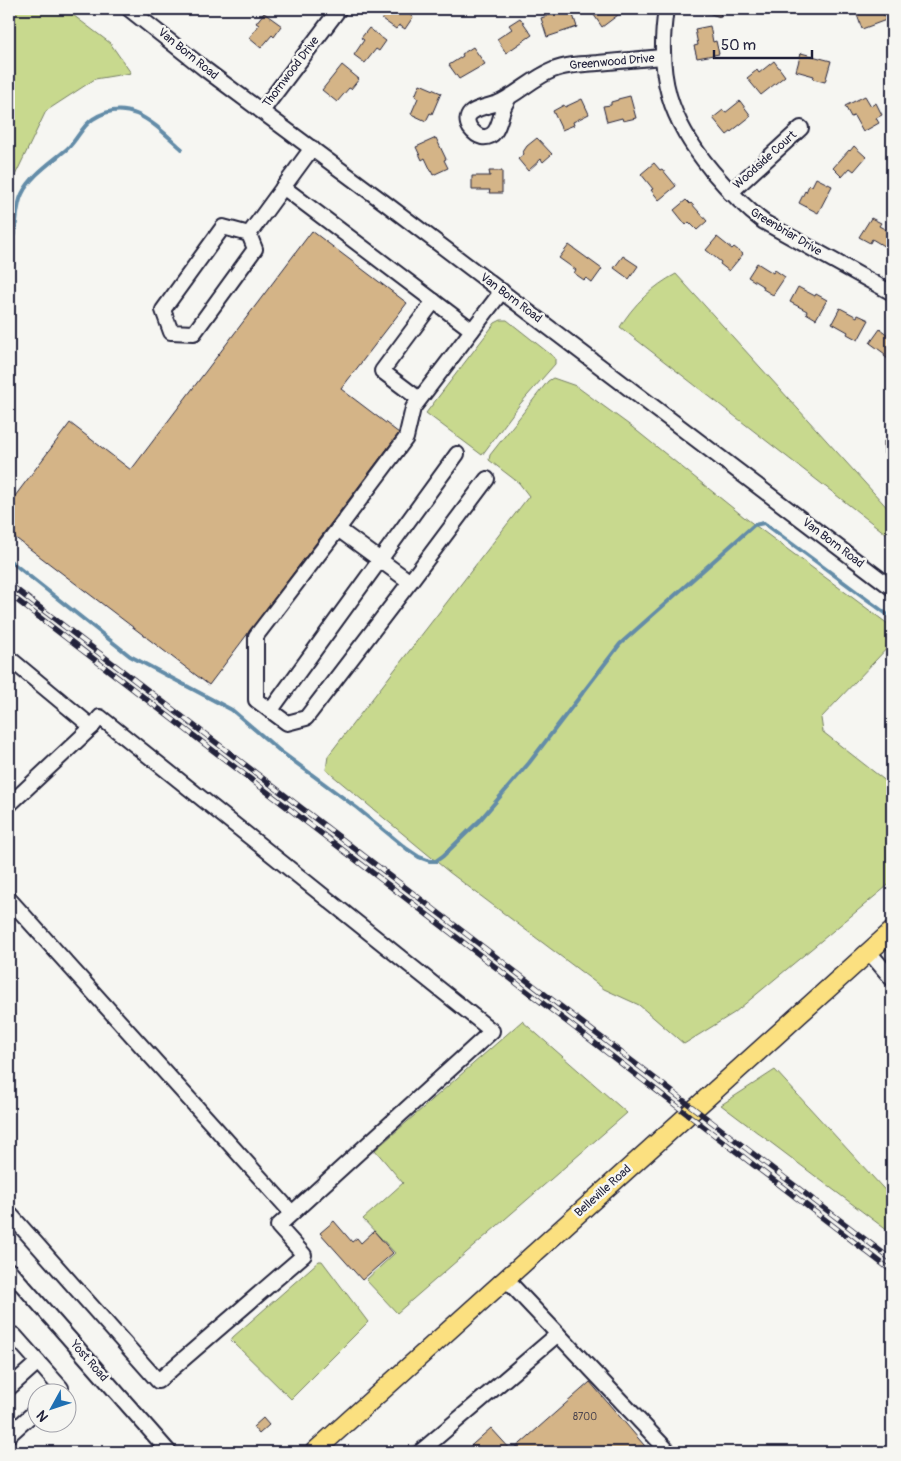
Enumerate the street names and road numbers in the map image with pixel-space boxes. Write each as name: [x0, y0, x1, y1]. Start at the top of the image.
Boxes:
street label: Van Born Road: [155, 25, 221, 83]
street label: Thornwood Drive: [259, 34, 323, 110]
street label: Greenwood Drive: [569, 51, 655, 73]
street label: Woodside Court: [730, 128, 800, 192]
street label: Greenbriar Drive: [748, 205, 825, 259]
street label: Van Born Road: [477, 270, 545, 326]
street label: Van Born Road: [799, 515, 867, 571]
street label: Belleville Road: [572, 1162, 634, 1220]
street label: Yost Road: [66, 1336, 111, 1385]

